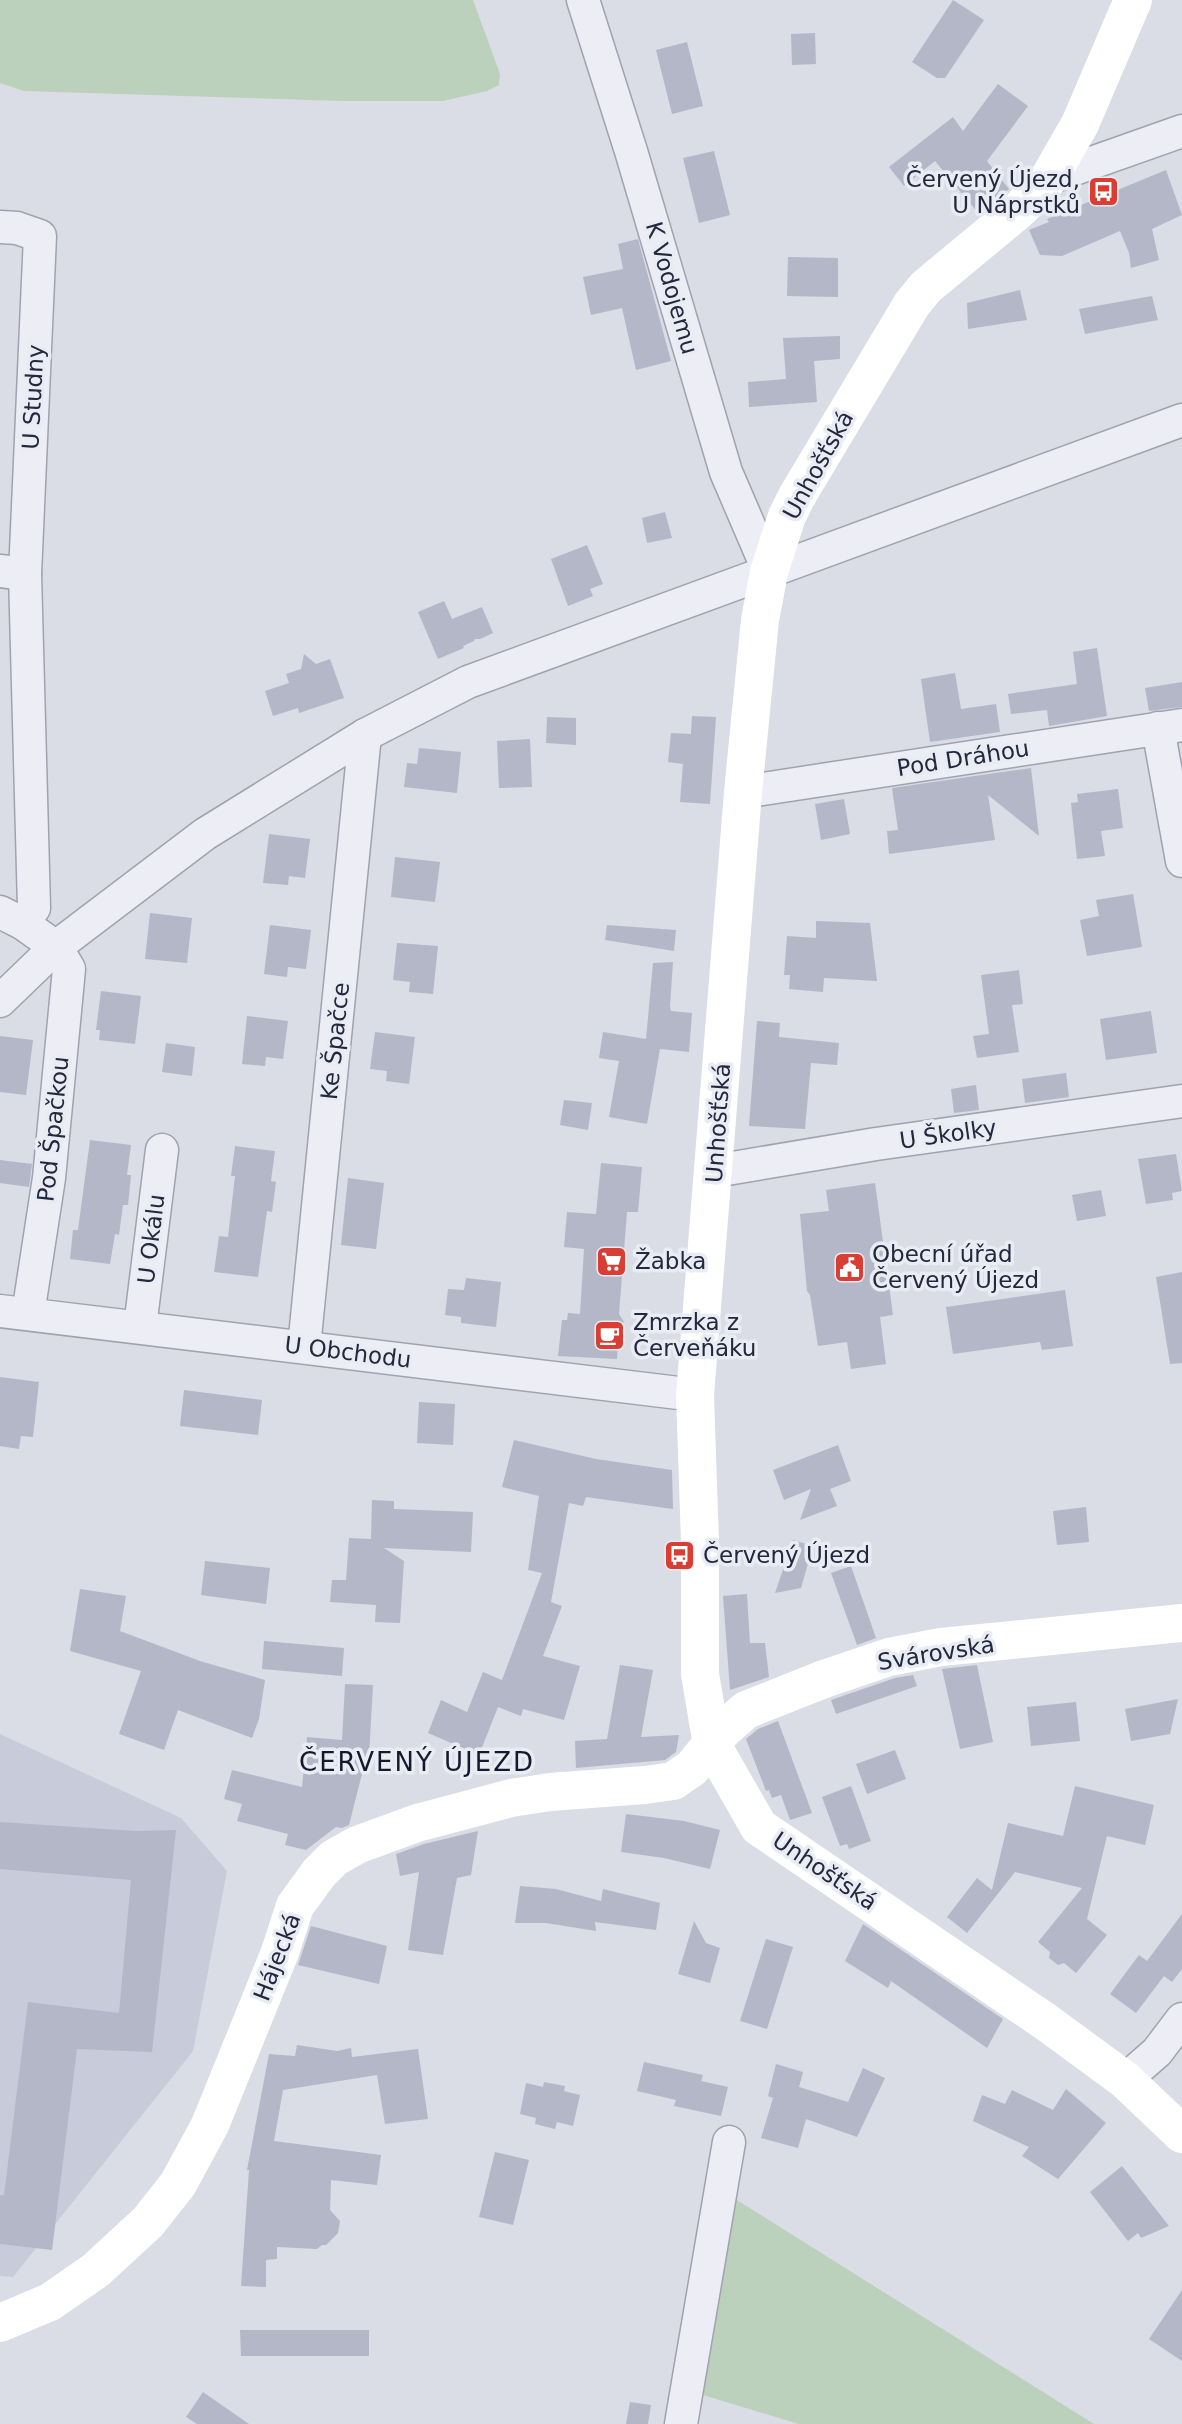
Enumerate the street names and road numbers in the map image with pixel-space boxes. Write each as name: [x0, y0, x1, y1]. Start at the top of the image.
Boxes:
street label: K Vodojemu: [641, 219, 703, 357]
street label: U Studny: [17, 344, 49, 450]
street label: Unhošťská: [778, 406, 858, 524]
street label: Pod Dráhou: [895, 735, 1031, 781]
street label: Ke Špačce: [315, 981, 354, 1101]
street label: Pod Špačkou: [31, 1055, 74, 1203]
street label: Unhošťská: [701, 1062, 735, 1184]
street label: U Školky: [898, 1113, 998, 1154]
street label: U Okálu: [133, 1193, 169, 1285]
street label: U Obchodu: [283, 1331, 413, 1373]
street label: Svárovská: [876, 1631, 996, 1675]
street label: Unhošťská: [768, 1827, 882, 1915]
street label: Hájecká: [248, 1910, 306, 2004]

